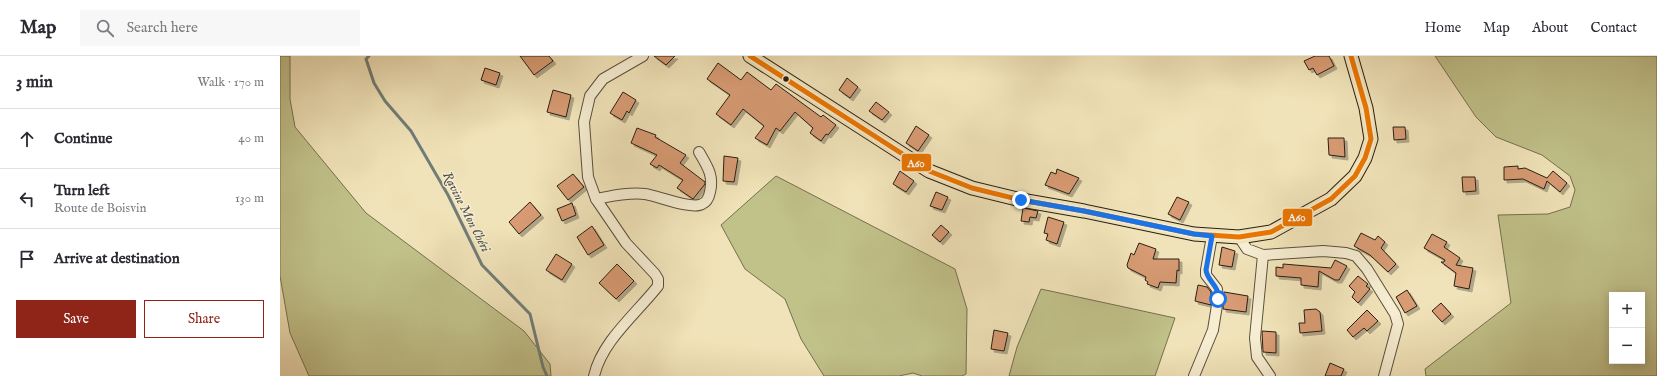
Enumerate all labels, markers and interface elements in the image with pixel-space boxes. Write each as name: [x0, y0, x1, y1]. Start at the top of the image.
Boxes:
search box: [80, 10, 360, 46]
text: Map: [20, 16, 56, 40]
icon: search: [94, 17, 116, 39]
text: Search here: [126, 18, 198, 37]
text: Home: [1425, 19, 1461, 37]
text: Map: [1483, 19, 1510, 37]
text: About: [1532, 19, 1568, 37]
text: Contact: [1590, 19, 1637, 37]
text: 3 min: [16, 72, 53, 93]
text: Walk · 170 m: [198, 74, 264, 91]
unlabelled marker: [781, 74, 791, 84]
icon: ahead: [16, 128, 38, 150]
text: Continue: [54, 129, 112, 148]
text: 40 m: [238, 130, 264, 147]
line badge: A60: [901, 153, 932, 172]
text: A60: [906, 157, 925, 171]
water label: Ravine Mon Chéri: [438, 169, 494, 256]
text: Turn left: [54, 181, 110, 200]
icon: left: [16, 188, 38, 210]
text: 130 m: [235, 190, 264, 207]
route end: [1012, 191, 1030, 209]
text: Route de Boisvin: [54, 200, 146, 217]
line badge: A60: [1282, 208, 1313, 227]
text: A60: [1287, 211, 1306, 225]
icon: arrive: [16, 248, 38, 270]
text: Arrive at destination: [54, 249, 180, 268]
route start: [1209, 290, 1227, 308]
map controls: [1609, 292, 1645, 364]
button: +: [1609, 292, 1645, 328]
button: Save: [16, 300, 136, 338]
button: Share: [144, 300, 264, 338]
button: −: [1609, 328, 1645, 364]

